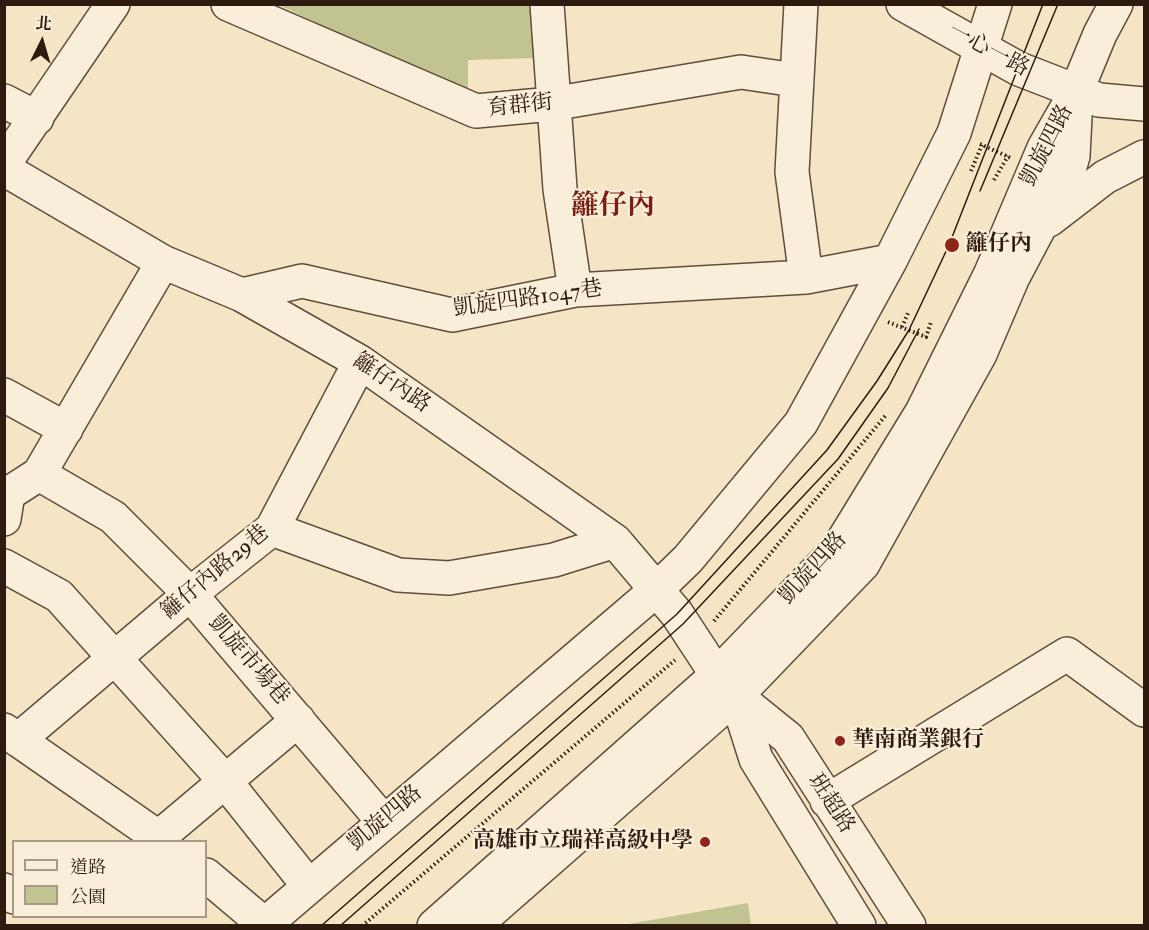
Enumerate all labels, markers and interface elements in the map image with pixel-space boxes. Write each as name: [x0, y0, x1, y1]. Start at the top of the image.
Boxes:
north arrow: [12, 12, 72, 72]
text: 北: [35, 13, 52, 35]
street label: 一心一路: [943, 19, 1033, 83]
street label: 育群街: [486, 90, 554, 124]
street label: 凱旋四路: [1016, 101, 1080, 191]
district label: 籬仔內: [571, 191, 655, 225]
place label: 籬仔內: [966, 232, 1032, 258]
marker: 籬仔內: [943, 236, 961, 254]
street label: 凱旋四路1047巷: [452, 276, 604, 324]
street label: 籬仔內路: [347, 348, 435, 420]
street label: 籬仔內路29巷: [157, 520, 275, 626]
street label: 凱旋四路: [775, 527, 853, 611]
street label: 凱旋市場巷: [202, 611, 294, 711]
place label: 華南商業銀行: [852, 728, 984, 754]
marker: 華南商業銀行: [833, 734, 847, 748]
street label: 班超路: [801, 769, 859, 839]
street label: 凱旋四路: [344, 781, 428, 857]
place label: 高雄市立瑞祥高級中學: [473, 829, 693, 855]
marker: 高雄市立瑞祥高級中學: [698, 835, 712, 849]
legend: [12, 840, 207, 918]
text: 道路: [70, 856, 106, 879]
text: 公園: [70, 886, 106, 909]

